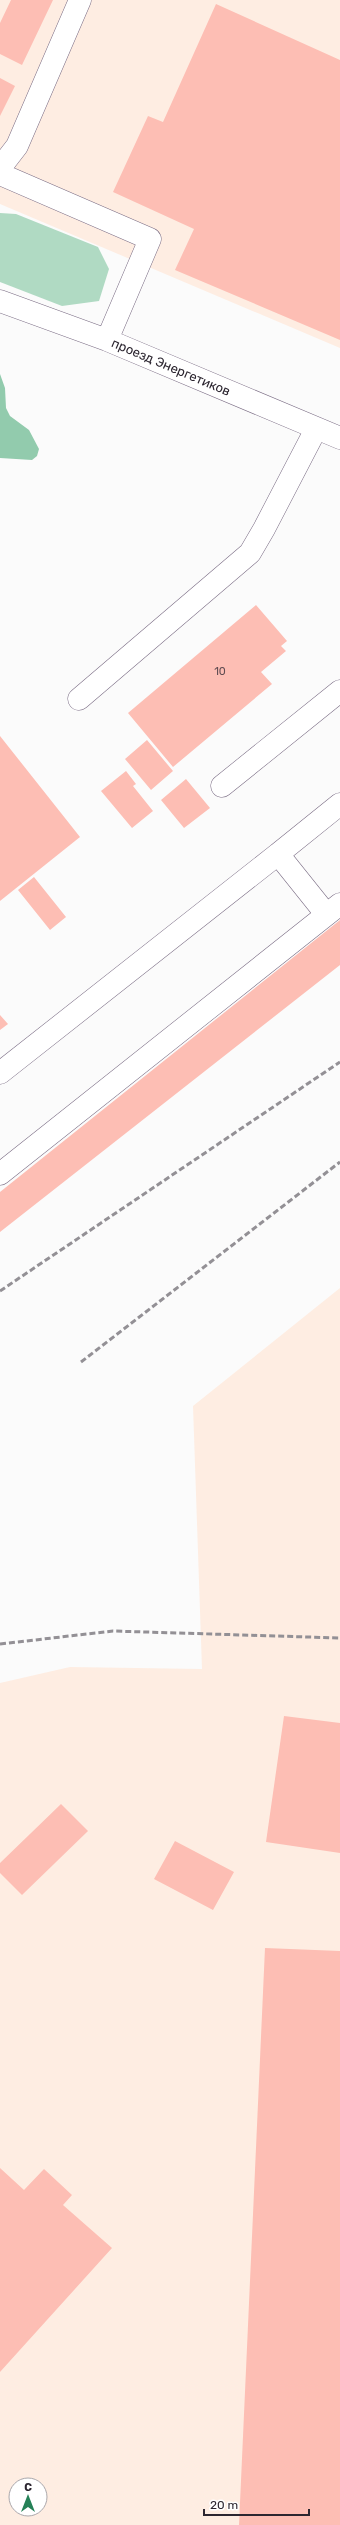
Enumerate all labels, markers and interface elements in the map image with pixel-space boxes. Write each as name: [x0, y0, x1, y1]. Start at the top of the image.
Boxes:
street label: проезд Энергетиков: [109, 335, 233, 399]
house number: 10: [214, 665, 226, 678]
north arrow: [8, 2477, 48, 2517]
text: С: [24, 2481, 32, 2494]
scale bar: [204, 2491, 309, 2517]
text: 20 m: [210, 2498, 238, 2512]

